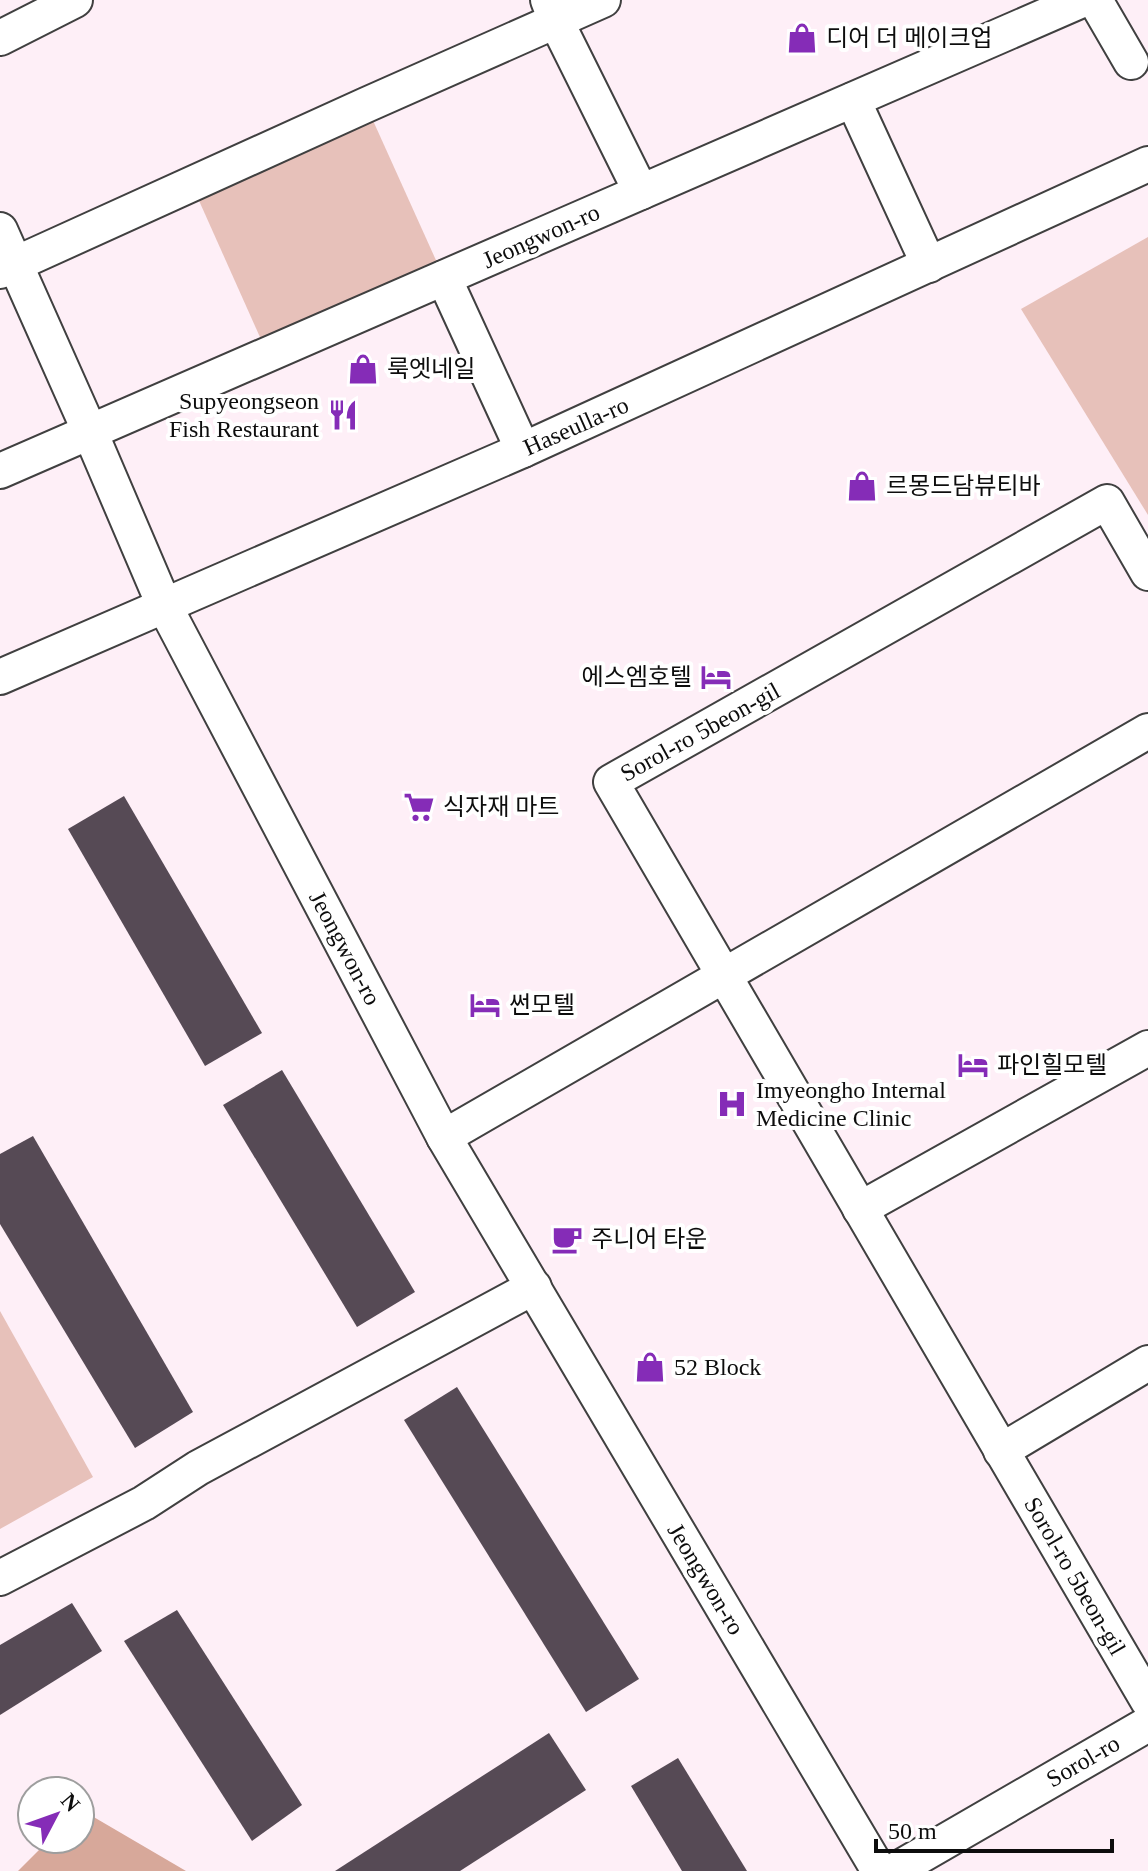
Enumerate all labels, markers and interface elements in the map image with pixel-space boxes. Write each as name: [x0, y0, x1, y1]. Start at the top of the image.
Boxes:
shop icon: 디어 더 메이크업: [785, 21, 819, 55]
place label: 디어 더 메이크업: [826, 25, 993, 51]
street label: Jeongwon-ro: [478, 199, 604, 273]
shop icon: 룩엣네일: [346, 352, 380, 386]
place label: 룩엣네일: [387, 356, 475, 382]
place label: Supyeongseon Fish Restaurant: [169, 388, 319, 442]
street label: Haseulla-ro: [520, 391, 632, 461]
restaurant icon: Supyeongseon Fish Restaurant: [326, 398, 360, 432]
shop icon: 르몽드담뷰티바: [845, 469, 879, 503]
place label: 르몽드담뷰티바: [886, 473, 1041, 499]
hotel icon: 에스엠호텔: [699, 660, 733, 694]
place label: 에스엠호텔: [582, 664, 692, 690]
street label: Sorol-ro 5beon-gil: [616, 677, 784, 787]
supermarket icon: 식자재 마트: [402, 790, 436, 824]
place label: 식자재 마트: [443, 794, 559, 820]
street label: Jeongwon-ro: [304, 887, 386, 1009]
hotel icon: 썬모텔: [468, 988, 502, 1022]
place label: 썬모텔: [509, 992, 575, 1018]
hotel icon: 파인힐모텔: [956, 1048, 990, 1082]
place label: 파인힐모텔: [997, 1052, 1107, 1078]
place label: Imyeongho Internal Medicine Clinic: [756, 1077, 946, 1131]
hospital icon: Imyeongho Internal Medicine Clinic: [715, 1087, 749, 1121]
cafe icon: 주니어 타운: [550, 1222, 584, 1256]
place label: 주니어 타운: [591, 1226, 707, 1252]
shop icon: 52 Block: [633, 1350, 667, 1384]
place label: 52 Block: [674, 1354, 761, 1380]
street label: Sorol-ro 5beon-gil: [1019, 1492, 1131, 1660]
street label: Jeongwon-ro: [663, 1519, 749, 1639]
street label: Sorol-ro: [1042, 1730, 1124, 1792]
north arrow: [16, 1775, 96, 1855]
text: N: [56, 1788, 85, 1816]
scale bar: [876, 1803, 1112, 1853]
text: 50 m: [888, 1818, 937, 1844]

